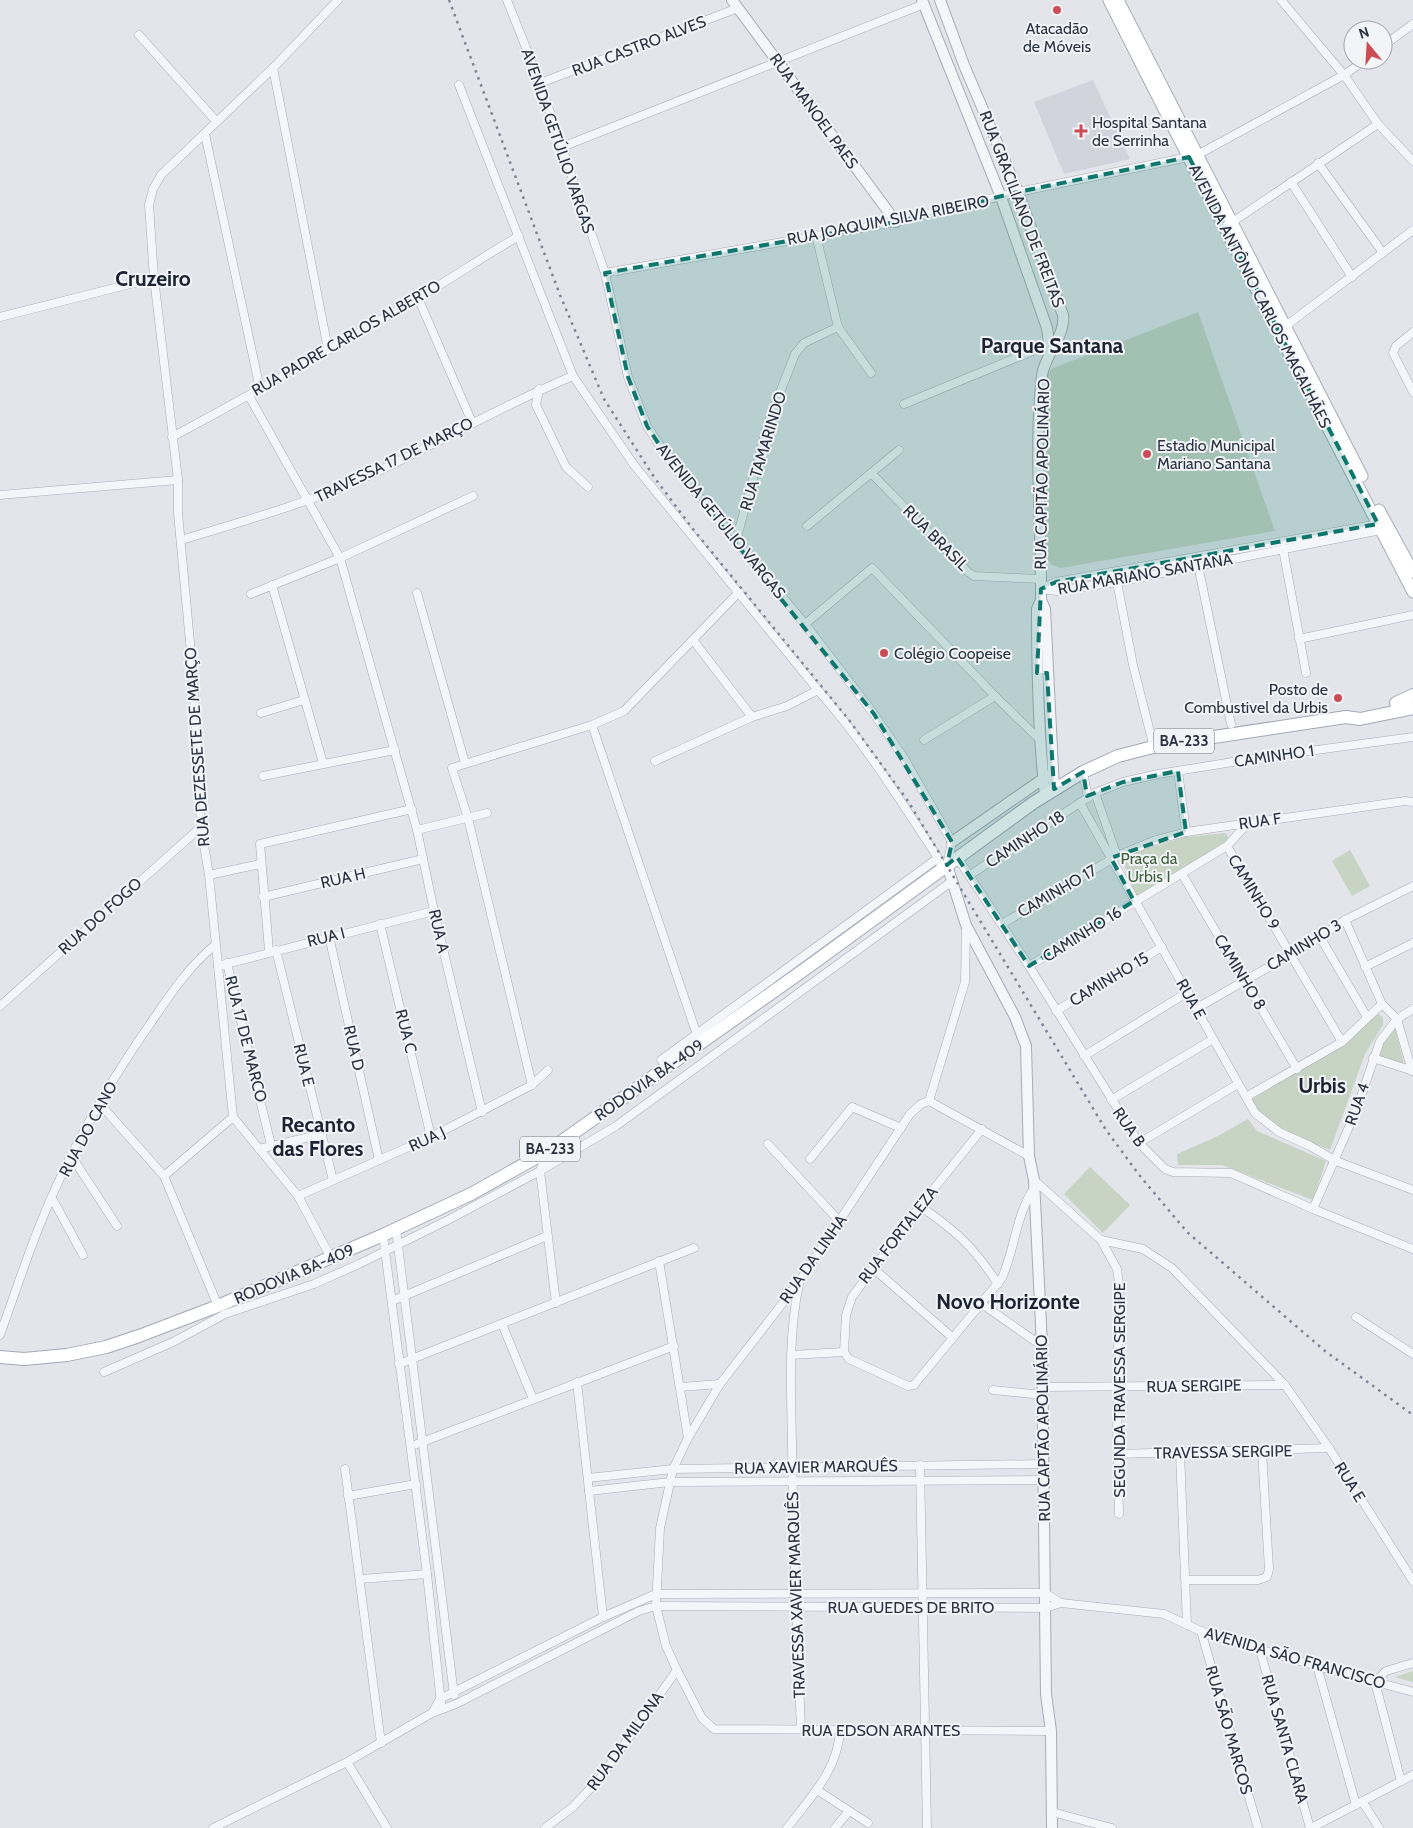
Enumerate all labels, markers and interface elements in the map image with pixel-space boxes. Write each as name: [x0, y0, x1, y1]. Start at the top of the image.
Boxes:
marker: Atacadão de Móveis: [1051, 4, 1063, 16]
street label: RUA CASTRO ALVES: [569, 12, 709, 80]
place label: Atacadão de Móveis: [1023, 19, 1091, 56]
north arrow: [1343, 20, 1393, 70]
text: N: [1356, 23, 1371, 43]
street label: AVENIDA GETÚLIO VARGAS: [517, 46, 599, 236]
street label: RUA MANOEL PAES: [766, 50, 862, 172]
street label: RUA GRACILIANO DE FREITAS: [976, 108, 1068, 310]
place label: Hospital Santana de Serrinha: [1092, 113, 1207, 150]
marker: Hospital Santana de Serrinha: [1074, 124, 1088, 138]
street label: AVENIDA ANTÔNIO CARLOS MAGALHÃES: [1185, 161, 1335, 431]
street label: RUA JOAQUIM SILVA RIBEIRO: [785, 191, 991, 249]
district label: Cruzeiro: [115, 266, 191, 291]
street label: RUA PADRE CARLOS ALBERTO: [248, 276, 444, 400]
district label: Parque Santana: [981, 333, 1124, 358]
street label: RUA CAPITÃO APOLINÁRIO: [1031, 378, 1053, 570]
street label: RUA TAMARINDO: [736, 389, 790, 513]
street label: TRAVESSA 17 DE MARÇO: [312, 413, 476, 507]
place label: Estadio Municipal Mariano Santana: [1157, 436, 1275, 473]
street label: AVENIDA GETÚLIO VARGAS: [653, 440, 789, 602]
marker: Estadio Municipal Mariano Santana: [1141, 448, 1153, 460]
street label: RUA BRASIL: [899, 501, 973, 575]
street label: RUA MARIANO SANTANA: [1056, 549, 1234, 599]
place label: Colégio Coopeise: [894, 644, 1011, 663]
street label: RUA DEZESSETE DE MARÇO: [181, 647, 213, 847]
marker: Colégio Coopeise: [878, 647, 890, 659]
place label: Posto de Combustivel da Urbis: [1184, 680, 1328, 717]
marker: Posto de Combustivel da Urbis: [1332, 692, 1344, 704]
road number: BA-233: [1154, 728, 1214, 754]
street label: CAMINHO 1: [1233, 741, 1315, 771]
street label: CAMINHO 18: [982, 806, 1068, 872]
street label: RUA F: [1237, 809, 1283, 833]
park label: Praça da Urbis I: [1121, 849, 1178, 886]
street label: CAMINHO 9: [1224, 851, 1284, 933]
street label: CAMINHO 17: [1014, 861, 1100, 921]
street label: RUA H: [319, 864, 367, 892]
street label: RUA DO FOGO: [54, 874, 146, 958]
street label: CAMINHO 16: [1039, 902, 1125, 966]
street label: RUA A: [425, 907, 453, 955]
street label: CAMINHO 3: [1263, 915, 1345, 975]
street label: RUA I: [305, 923, 347, 951]
street label: CAMINHO 8: [1210, 931, 1270, 1013]
street label: CAMINHO 15: [1066, 948, 1152, 1010]
street label: RUA 17 DE MARCO: [221, 974, 271, 1104]
street label: RUA E: [1172, 975, 1210, 1023]
street label: RUA C: [391, 1007, 421, 1055]
street label: RUA D: [340, 1023, 368, 1073]
street label: RODOVIA BA-409: [591, 1035, 707, 1125]
street label: RUA E: [290, 1042, 318, 1088]
district label: Urbis: [1298, 1073, 1346, 1098]
street label: RUA DO CANO: [55, 1078, 121, 1180]
street label: RUA 4: [1341, 1080, 1373, 1128]
street label: RUA B: [1109, 1104, 1150, 1151]
district label: Recanto das Flores: [273, 1112, 364, 1161]
street label: RUA J: [406, 1122, 448, 1156]
road number: BA-233: [520, 1136, 580, 1162]
street label: RUA FORTALEZA: [854, 1183, 942, 1287]
street label: RUA DA LINHA: [775, 1211, 851, 1307]
street label: RODOVIA BA-409: [231, 1240, 357, 1308]
street label: SEGUNDA TRAVESSA SERGIPE: [1110, 1282, 1129, 1498]
district label: Novo Horizonte: [936, 1289, 1080, 1314]
street label: RUA CAPTÃO APOLINÁRIO: [1032, 1334, 1054, 1522]
street label: RUA SERGIPE: [1146, 1376, 1242, 1396]
street label: TRAVESSA SERGIPE: [1153, 1441, 1293, 1463]
street label: RUA XAVIER MARQUÊS: [734, 1456, 898, 1478]
street label: RUA E: [1330, 1459, 1370, 1506]
street label: TRAVESSA XAVIER MARQUÊS: [783, 1491, 809, 1699]
street label: RUA GUEDES DE BRITO: [828, 1598, 994, 1617]
street label: AVENIDA SÃO FRANCISCO: [1202, 1623, 1388, 1693]
street label: RUA SÃO MARCOS: [1202, 1663, 1256, 1797]
street label: RUA SANTA CLARA: [1258, 1672, 1313, 1806]
street label: RUA DA MILONA: [583, 1688, 667, 1794]
street label: RUA EDSON ARANTES: [802, 1721, 960, 1740]

